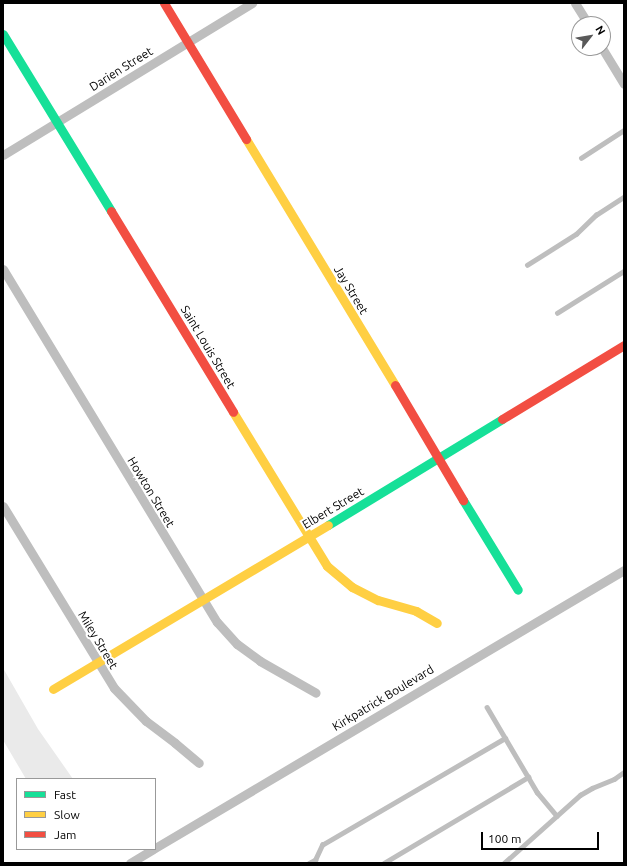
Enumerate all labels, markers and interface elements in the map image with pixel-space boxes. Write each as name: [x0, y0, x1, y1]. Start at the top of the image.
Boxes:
north arrow: [571, 16, 611, 56]
text: N: [593, 24, 608, 37]
street label: Darien Street: [87, 44, 155, 94]
street label: Jay Street: [331, 263, 371, 317]
street label: Saint Louis Street: [178, 303, 238, 391]
street label: Howton Street: [124, 454, 178, 530]
street label: Elbert Street: [300, 484, 366, 532]
street label: Miley Street: [75, 608, 121, 672]
street label: Kirkpatrick Boulevard: [330, 662, 436, 734]
legend: [16, 778, 156, 850]
text: Fast: [54, 788, 76, 801]
text: Slow: [54, 808, 80, 821]
scale bar: [483, 824, 601, 850]
text: Jam: [54, 828, 76, 841]
text: 100 m: [488, 832, 521, 845]

